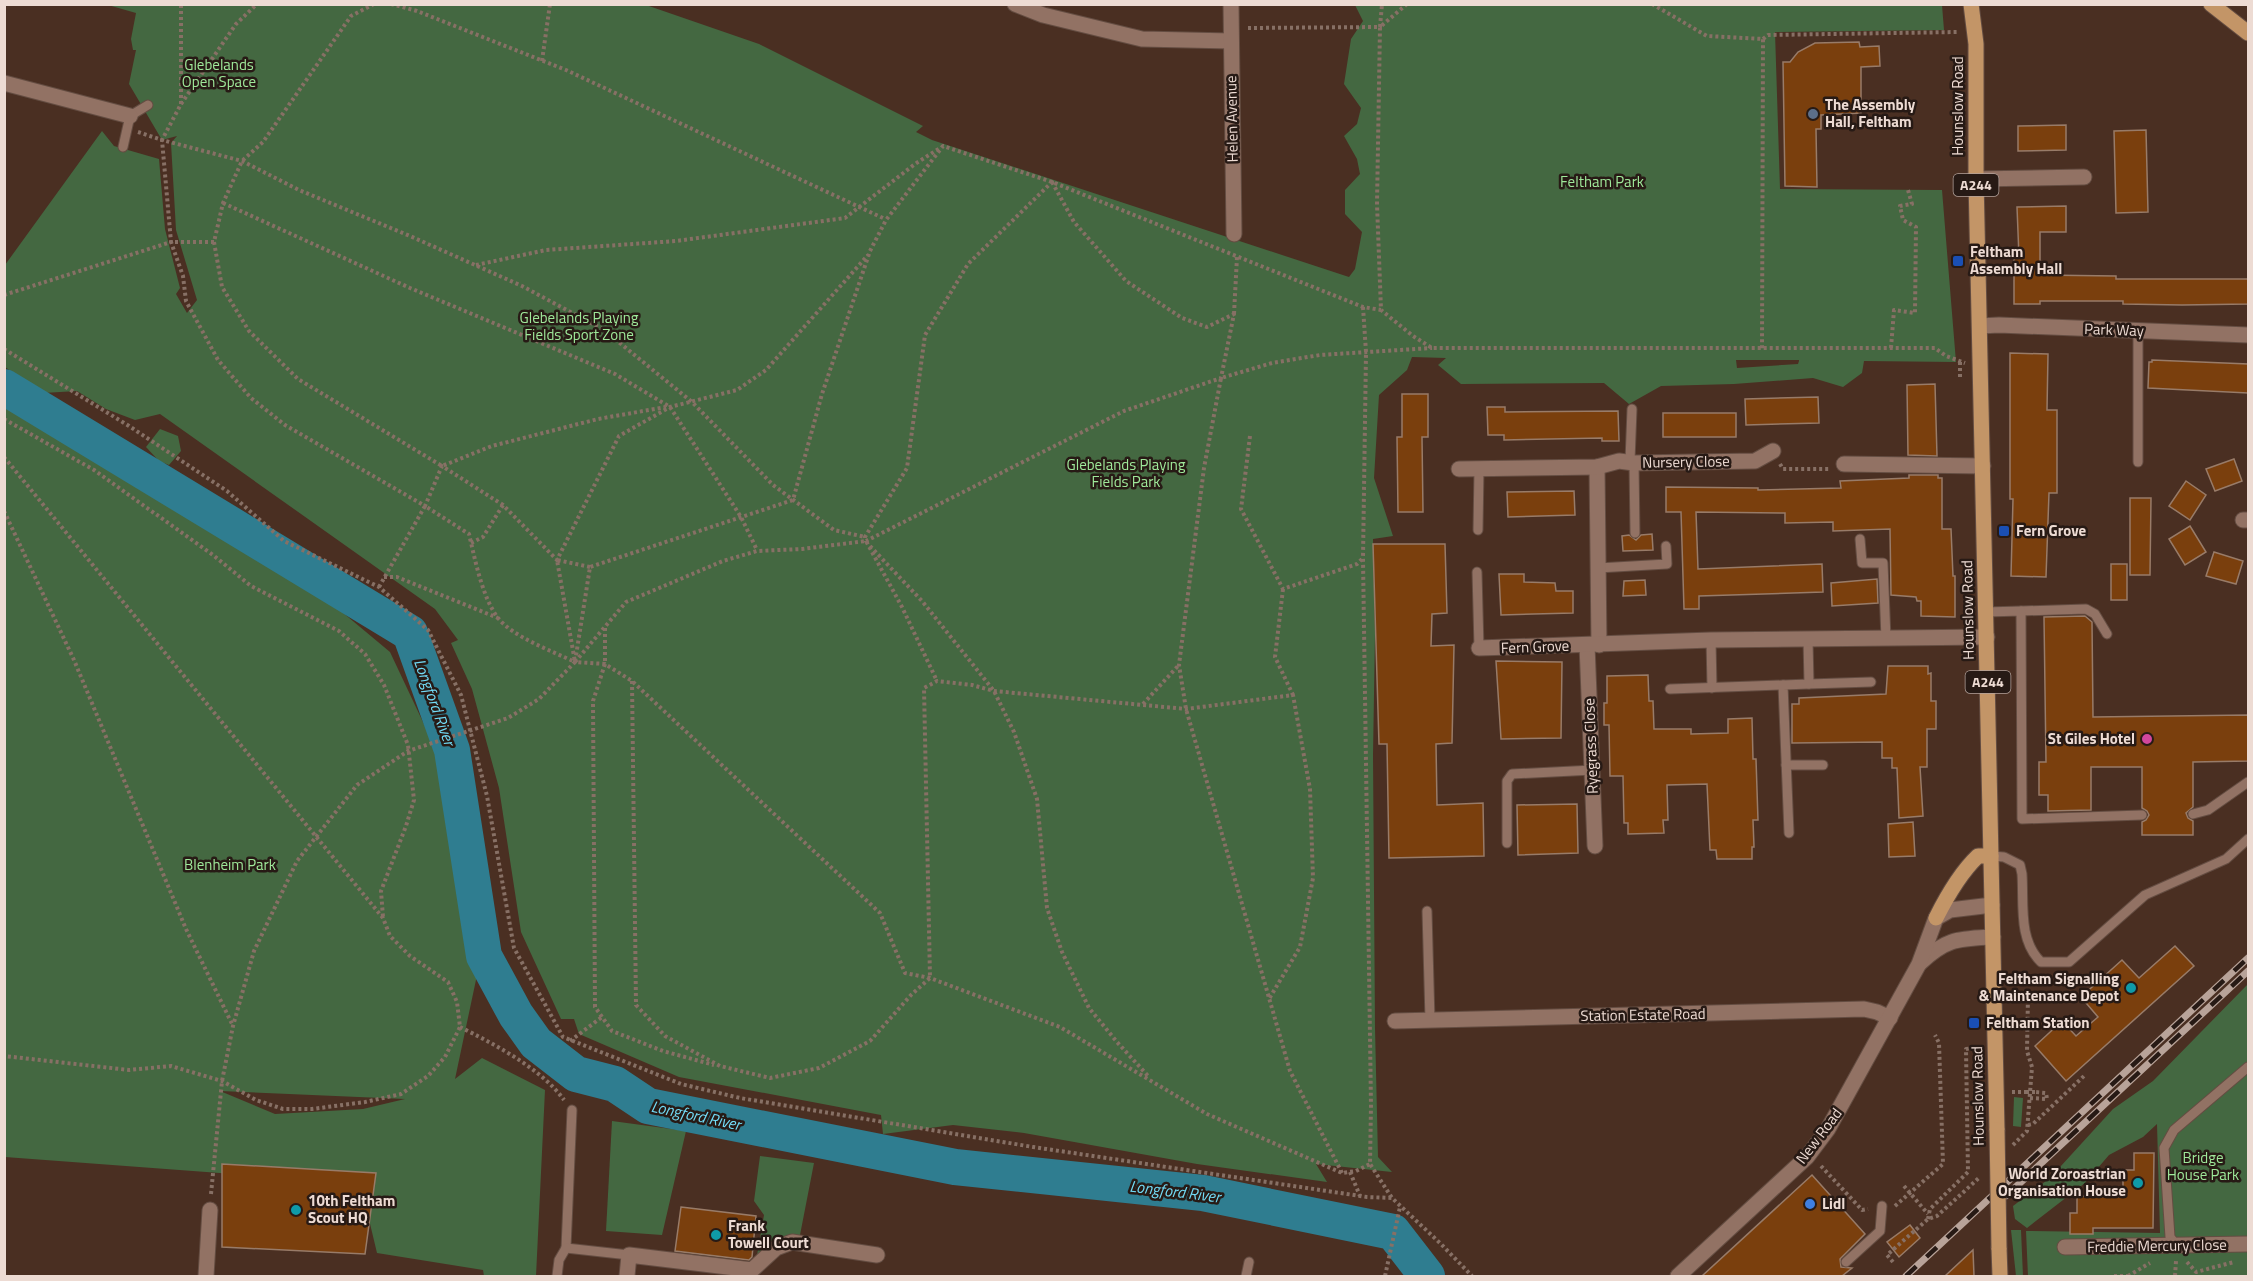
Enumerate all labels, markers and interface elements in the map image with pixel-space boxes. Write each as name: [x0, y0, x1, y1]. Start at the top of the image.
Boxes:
park label: Glebelands Open Space: [182, 53, 256, 93]
street label: Hounslow Road: [1946, 56, 1969, 156]
street label: Helen Avenue: [1219, 75, 1244, 163]
place label: The Assembly Hall, Feltham: [1825, 93, 1916, 133]
marker: The Assembly Hall, Feltham: [1806, 107, 1820, 121]
park label: Feltham Park: [1560, 170, 1644, 193]
road number: A244: [1954, 174, 1998, 196]
place label: Feltham Assembly Hall: [1970, 240, 2062, 280]
marker: Feltham Assembly Hall: [1951, 254, 1965, 268]
park label: Glebelands Playing Fields Sport Zone: [519, 306, 639, 346]
street label: Park Way: [2084, 317, 2144, 342]
street label: Nursery Close: [1642, 449, 1730, 474]
park label: Glebelands Playing Fields Park: [1066, 453, 1186, 493]
place label: Fern Grove: [2016, 519, 2087, 542]
marker: Fern Grove: [1997, 524, 2011, 538]
street label: Hounslow Road: [1955, 560, 1980, 660]
street label: Fern Grove: [1500, 634, 1570, 659]
water label: Longford River: [408, 655, 462, 751]
road number: A244: [1966, 671, 2010, 693]
street label: Ryegrass Close: [1577, 698, 1604, 794]
place label: St Giles Hotel: [2048, 727, 2135, 750]
marker: St Giles Hotel: [2140, 732, 2154, 746]
park label: Blenheim Park: [184, 853, 276, 876]
place label: Feltham Signalling & Maintenance Depot: [1979, 967, 2120, 1007]
marker: Feltham Signalling & Maintenance Depot: [2124, 981, 2138, 995]
street label: Station Estate Road: [1580, 1002, 1706, 1027]
place label: Feltham Station: [1986, 1011, 2090, 1034]
marker: Feltham Station: [1967, 1016, 1981, 1030]
street label: Hounslow Road: [1965, 1046, 1990, 1146]
water label: Longford River: [649, 1094, 745, 1137]
street label: New Road: [1790, 1103, 1847, 1168]
park label: Bridge House Park: [2167, 1146, 2239, 1186]
place label: World Zoroastrian Organisation House: [1998, 1162, 2126, 1202]
water label: Longford River: [1128, 1174, 1224, 1209]
marker: World Zoroastrian Organisation House: [2131, 1176, 2145, 1190]
place label: 10th Feltham Scout HQ: [308, 1189, 395, 1229]
place label: Lidl: [1822, 1192, 1845, 1215]
marker: Lidl: [1803, 1197, 1817, 1211]
marker: 10th Feltham Scout HQ: [289, 1203, 303, 1217]
place label: Frank Towell Court: [728, 1214, 809, 1254]
marker: Frank Towell Court: [709, 1228, 723, 1242]
street label: Freddie Mercury Close: [2087, 1233, 2227, 1258]

